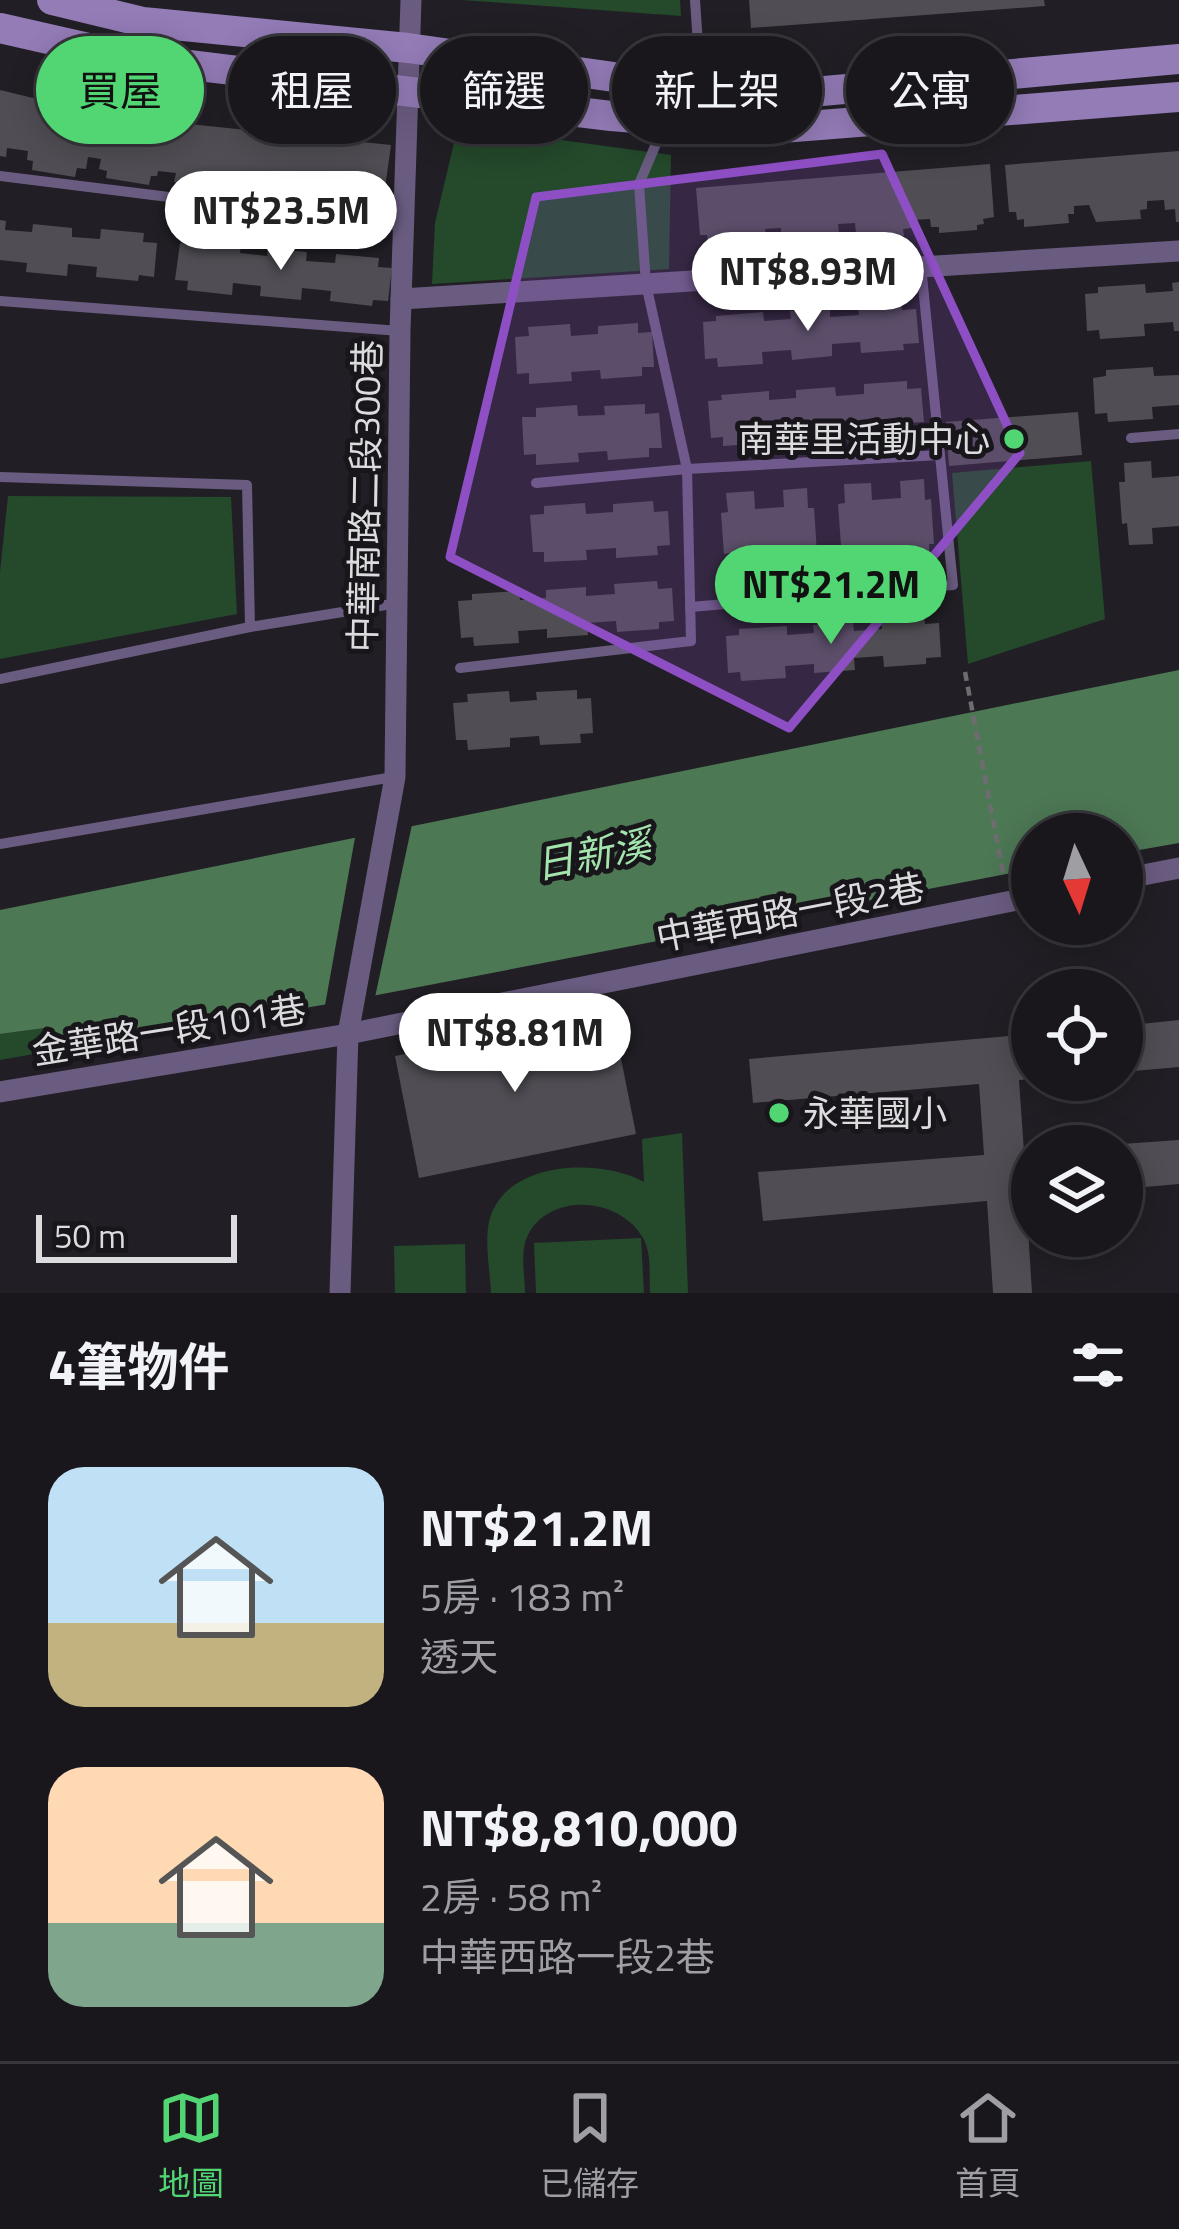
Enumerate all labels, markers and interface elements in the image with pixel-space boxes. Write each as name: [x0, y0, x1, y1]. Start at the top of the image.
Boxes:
chip: 買屋: [36, 36, 204, 144]
chip: 租屋: [228, 36, 396, 144]
chip: 篩選: [420, 36, 588, 144]
chip: 新上架: [612, 36, 822, 144]
chip: 公寓: [846, 36, 1014, 144]
pin: NT$23.5M: [157, 171, 405, 273]
text: NT$23.5M: [192, 180, 370, 239]
pin: NT$8.93M: [684, 232, 932, 334]
text: NT$8.93M: [719, 241, 897, 300]
street label: 中華南路二段300巷: [334, 339, 395, 653]
place label: 南華里活動中心: [738, 411, 990, 466]
marker: 南華里活動中心: [1001, 426, 1027, 452]
pin: NT$21.2M: [707, 545, 955, 647]
text: NT$21.2M: [742, 554, 920, 613]
water label: 日新溪: [530, 812, 661, 894]
north arrow: [1011, 813, 1143, 945]
map controls: [1011, 813, 1143, 1257]
street label: 中華西路一段2巷: [651, 859, 929, 964]
button: locate: [1011, 969, 1143, 1101]
street label: 金華路一段101巷: [28, 981, 310, 1078]
pin: NT$8.81M: [391, 993, 639, 1095]
text: NT$8.81M: [426, 1002, 604, 1061]
place label: 永華國小: [803, 1085, 947, 1140]
marker: 永華國小: [766, 1100, 792, 1126]
button: layers: [1011, 1125, 1143, 1257]
scale bar: [36, 1209, 237, 1262]
text: 50 m: [54, 1211, 126, 1261]
text: 4筆物件: [48, 1327, 230, 1405]
icon: filters: [1065, 1332, 1131, 1398]
text: NT$21.2M: [420, 1488, 653, 1566]
icon: home: [144, 1515, 288, 1659]
text: 5房 · 183 m²: [420, 1567, 624, 1626]
text: 透天: [420, 1627, 498, 1686]
text: NT$8,810,000: [420, 1788, 737, 1866]
icon: home: [144, 1815, 288, 1959]
text: 2房 · 58 m²: [420, 1867, 602, 1926]
text: 中華西路一段2巷: [420, 1927, 715, 1986]
tab: 地圖: [158, 2085, 224, 2208]
tab: 已儲存: [540, 2085, 639, 2208]
tab: 首頁: [955, 2085, 1021, 2208]

